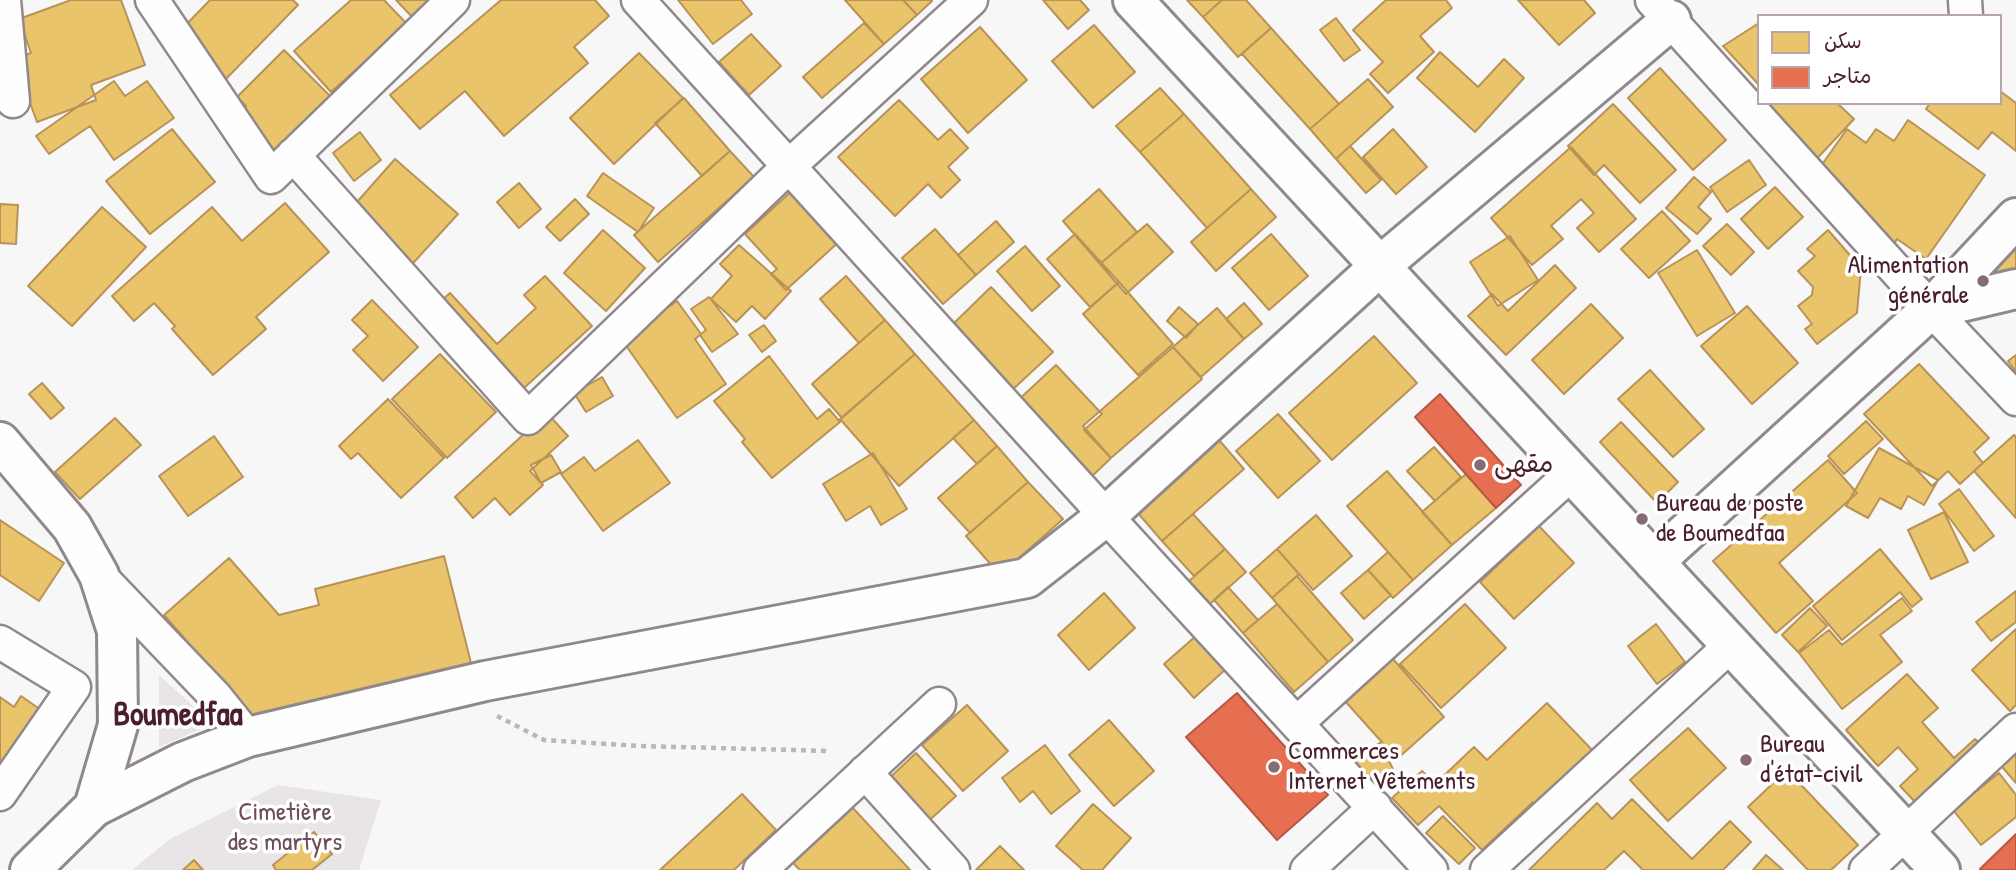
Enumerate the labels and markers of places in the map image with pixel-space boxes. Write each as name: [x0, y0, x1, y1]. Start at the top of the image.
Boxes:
place label: Alimentation générale: [1848, 250, 1969, 312]
marker: Alimentation générale: [1975, 273, 1991, 289]
place label: مقهى: [1494, 449, 1553, 481]
marker: مقهى: [1472, 457, 1488, 473]
place label: Bureau de poste de Boumedfaa: [1656, 488, 1804, 550]
marker: Bureau de poste de Boumedfaa: [1634, 511, 1650, 527]
place label: Bureau d'état-civil: [1760, 729, 1862, 790]
place label: Commerces Internet Vêtements: [1288, 736, 1475, 798]
marker: Bureau d'état-civil: [1738, 752, 1754, 768]
marker: Commerces Internet Vêtements: [1266, 759, 1282, 775]

